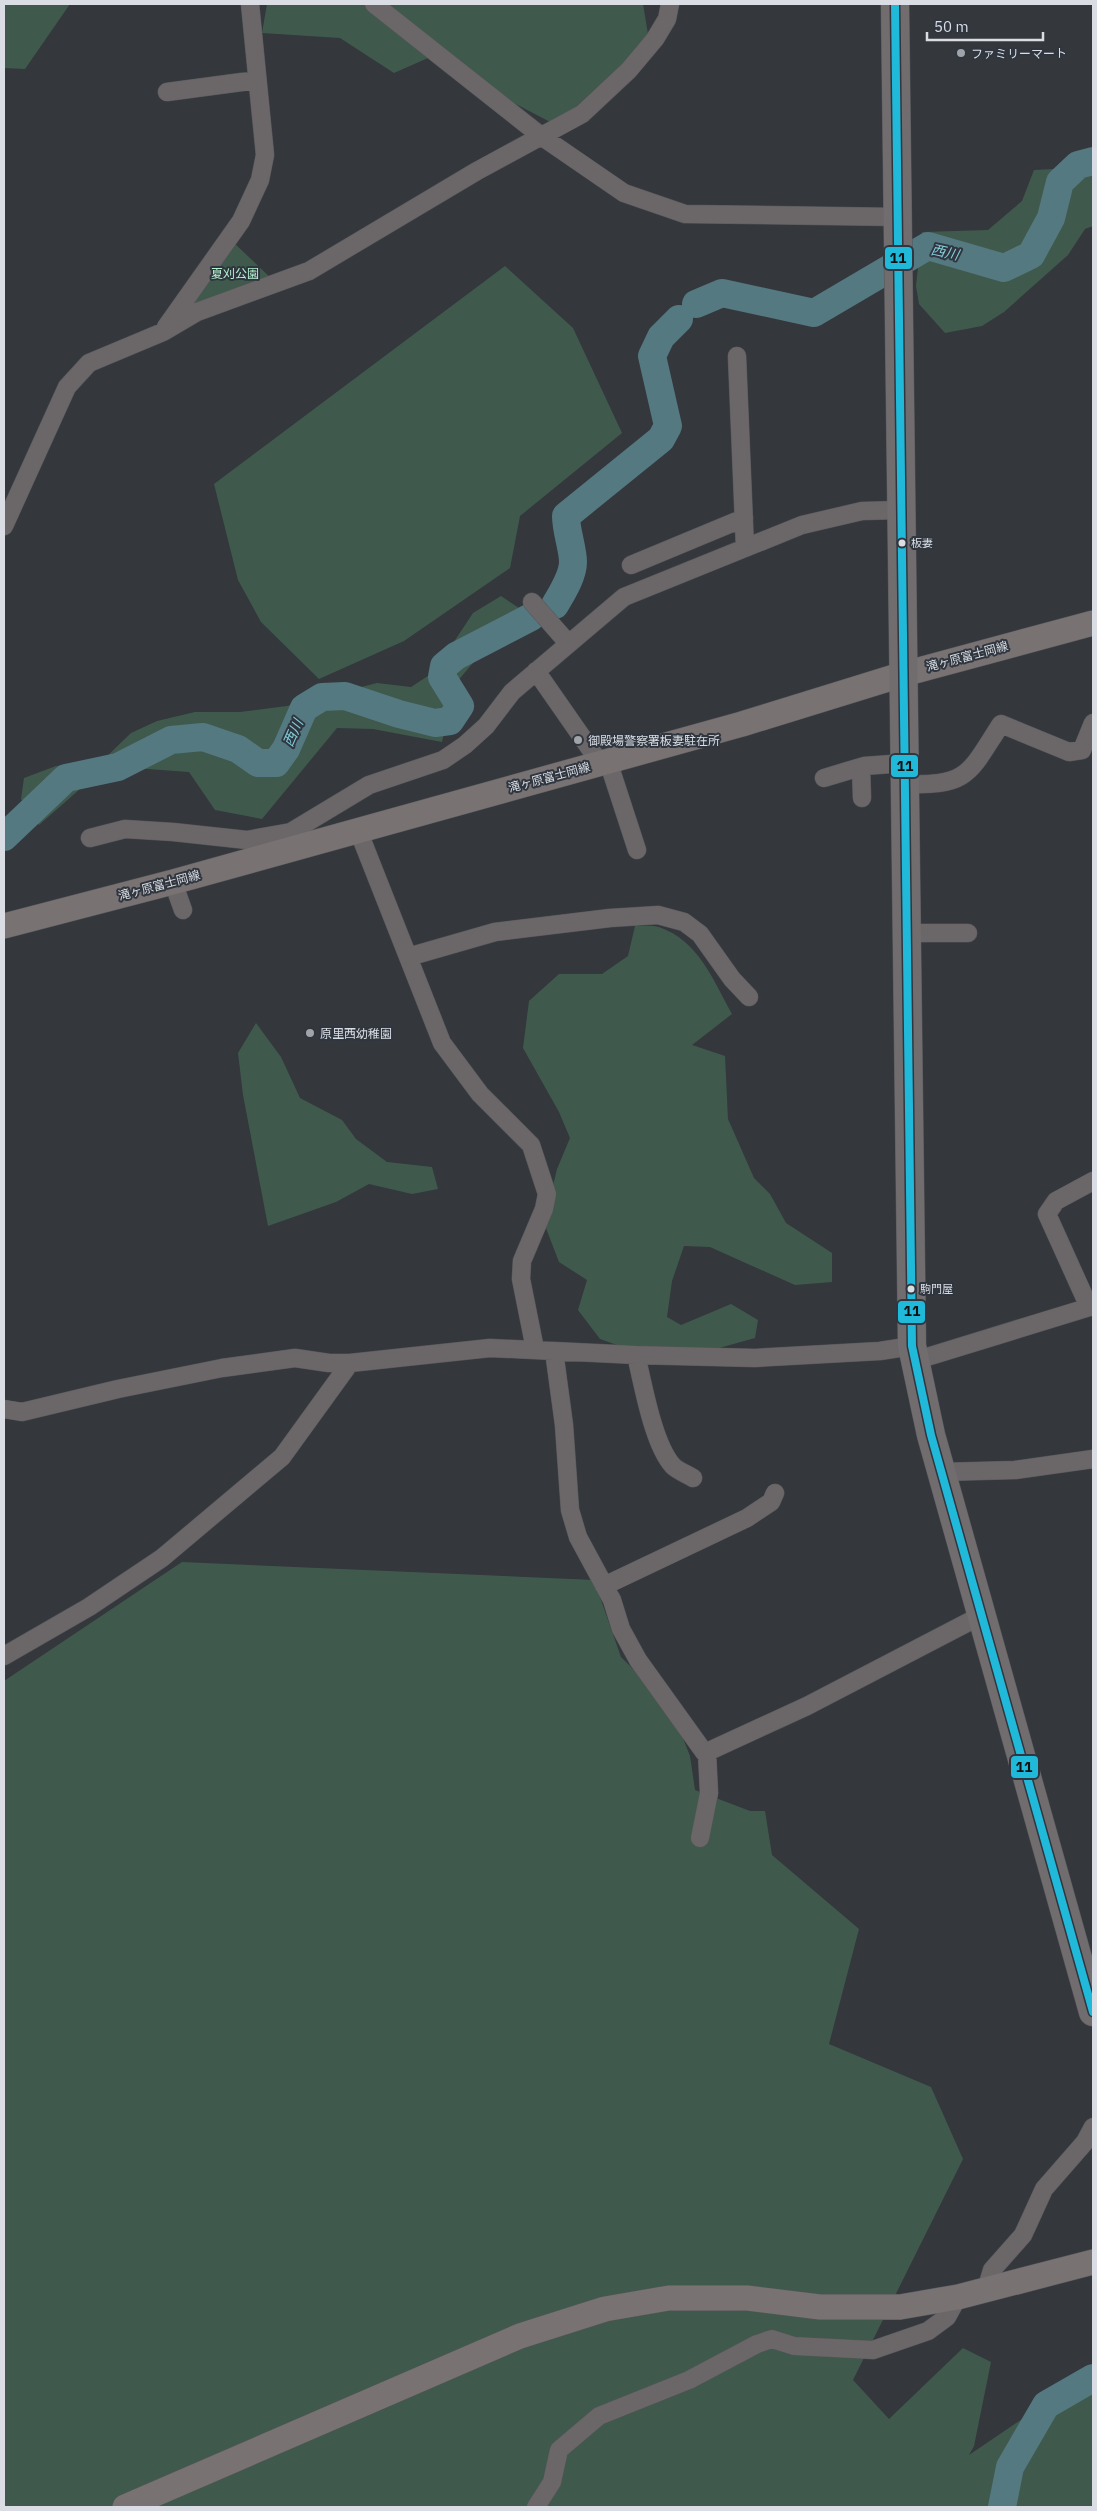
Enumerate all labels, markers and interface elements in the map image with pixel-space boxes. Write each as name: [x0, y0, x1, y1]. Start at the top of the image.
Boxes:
scale bar: [927, 10, 1043, 42]
text: 50 m: [934, 17, 969, 36]
place label: ファミリーマート: [971, 46, 1067, 61]
marker: ファミリーマート: [955, 47, 967, 59]
water label: 西川: [929, 240, 963, 264]
line badge: 11: [884, 246, 913, 270]
text: 11: [890, 249, 907, 267]
park label: 夏刈公園: [211, 266, 259, 281]
place label: 板妻: [911, 536, 933, 550]
marker: 板妻: [897, 538, 907, 548]
street label: 滝ヶ原富士岡線: [924, 638, 1010, 674]
water label: 西川: [279, 715, 308, 749]
place label: 御殿場警察署板妻駐在所: [588, 733, 720, 748]
marker: 御殿場警察署板妻駐在所: [572, 734, 584, 746]
line badge: 11: [890, 754, 919, 778]
text: 11: [897, 757, 914, 775]
street label: 滝ヶ原富士岡線: [506, 759, 592, 795]
street label: 滝ヶ原富士岡線: [116, 867, 202, 903]
place label: 原里西幼稚園: [320, 1026, 392, 1041]
marker: 原里西幼稚園: [304, 1027, 316, 1039]
place label: 駒門屋: [920, 1282, 953, 1296]
marker: 駒門屋: [906, 1284, 916, 1294]
line badge: 11: [897, 1300, 926, 1324]
text: 11: [904, 1302, 921, 1320]
line badge: 11: [1010, 1755, 1039, 1779]
text: 11: [1016, 1758, 1033, 1776]

